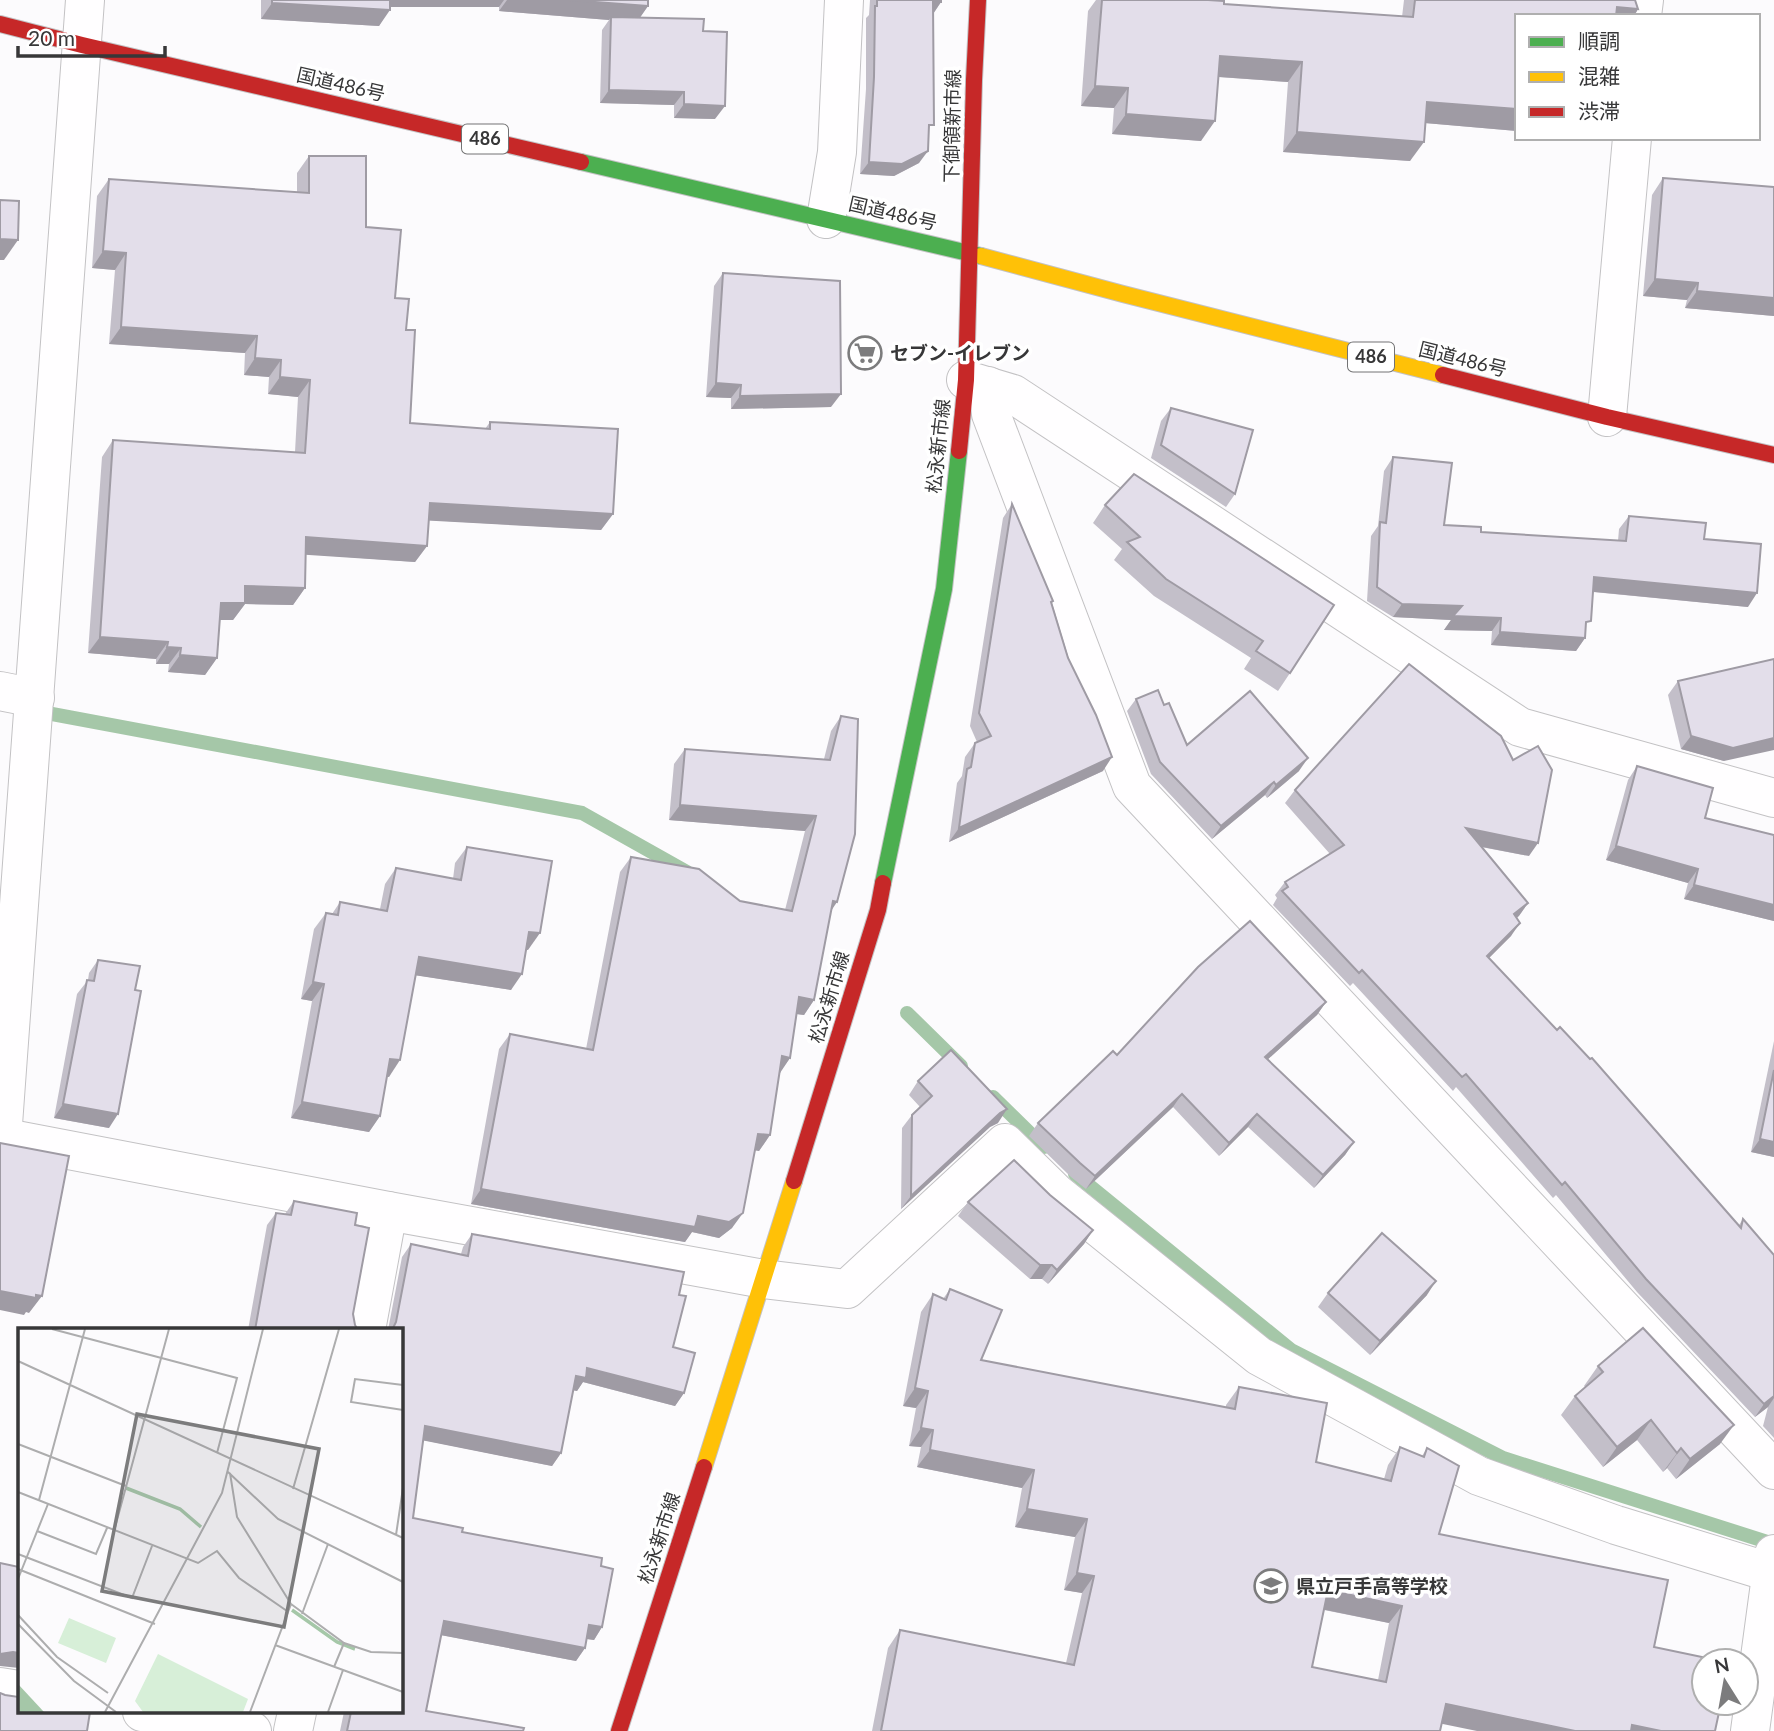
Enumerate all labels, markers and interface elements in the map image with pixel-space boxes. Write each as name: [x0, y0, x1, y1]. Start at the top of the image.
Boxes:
scale bar: [18, 14, 164, 58]
legend: [1515, 14, 1760, 140]
text: 20 m: [28, 25, 75, 50]
text: 順調: [1578, 28, 1620, 53]
street label: 国道486号: [295, 62, 388, 105]
text: 混雑: [1578, 63, 1620, 88]
street label: 下御領新市線: [939, 69, 964, 183]
text: 渋滞: [1578, 98, 1620, 123]
road number: 486: [462, 124, 508, 154]
street label: 国道486号: [847, 191, 940, 234]
supermarket icon: セブン-イレブン: [846, 334, 884, 372]
street label: 国道486号: [1417, 336, 1510, 381]
place label: セブン-イレブン: [890, 341, 1030, 364]
road number: 486: [1348, 342, 1394, 372]
street label: 松永新市線: [921, 397, 954, 494]
street label: 松永新市線: [804, 948, 853, 1046]
inset map: [18, 1328, 402, 1714]
street label: 松永新市線: [633, 1489, 684, 1587]
school or university icon: 県立戸手高等学校: [1252, 1567, 1290, 1605]
place label: 県立戸手高等学校: [1296, 1574, 1448, 1597]
north arrow: [1690, 1647, 1760, 1717]
text: N: [1712, 1652, 1731, 1678]

